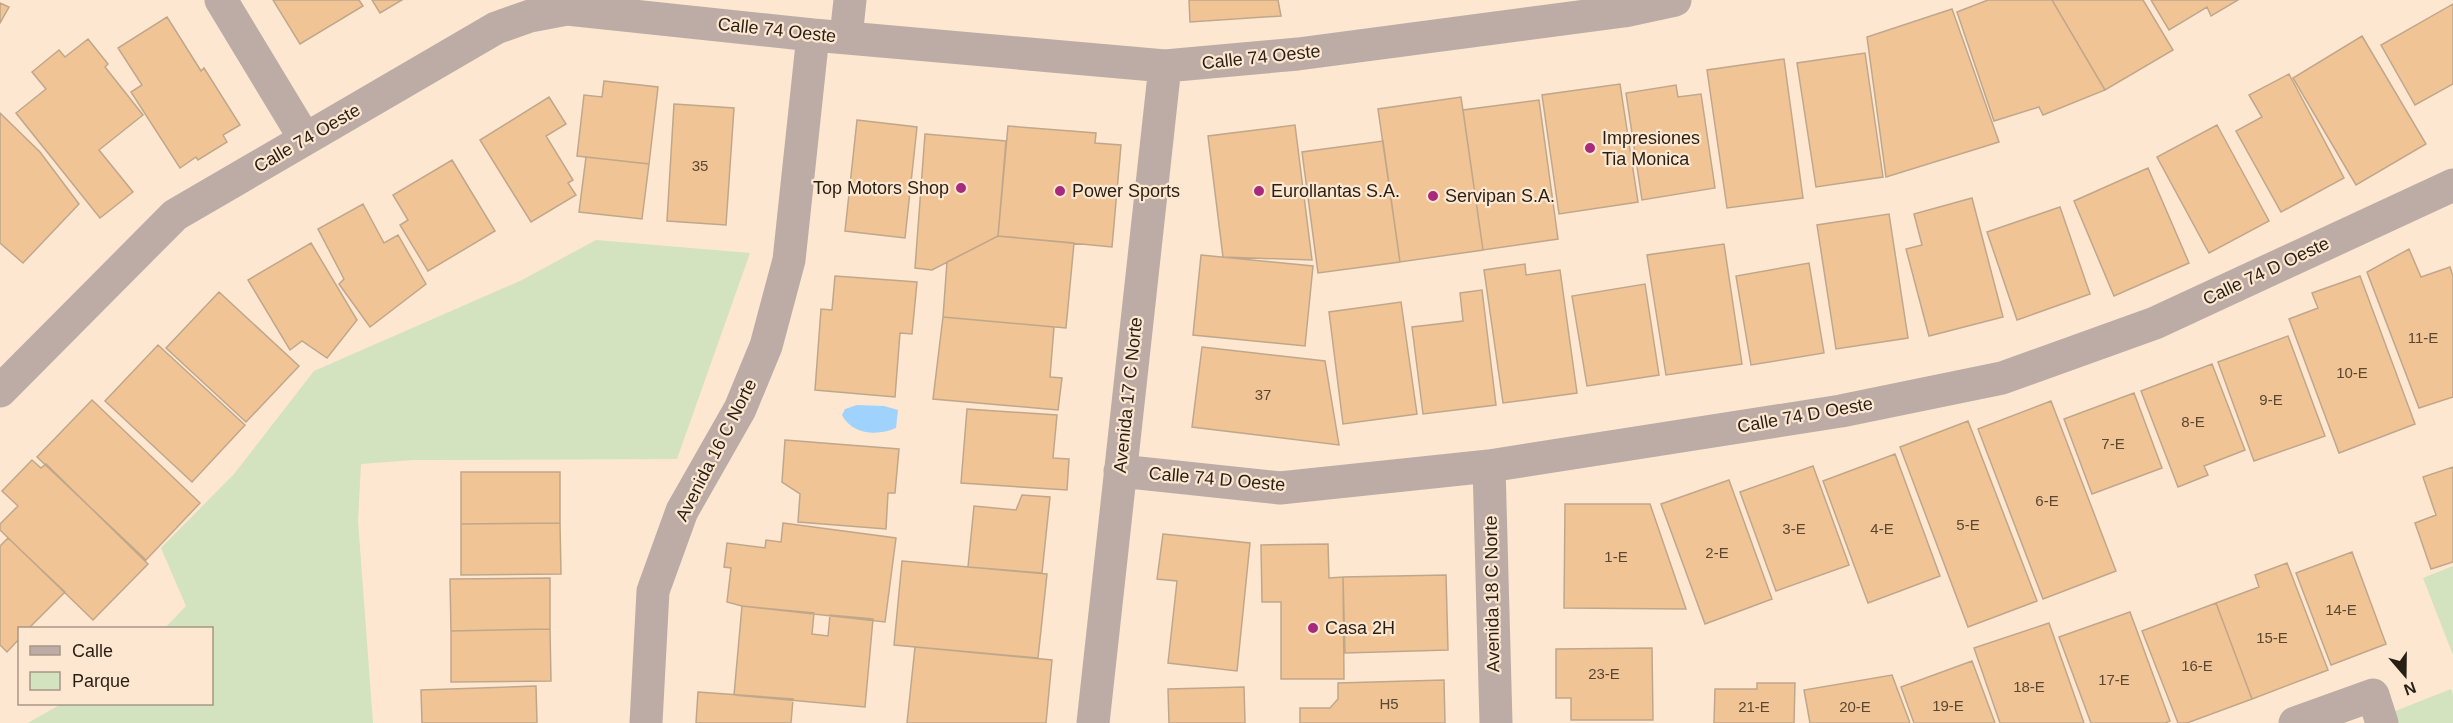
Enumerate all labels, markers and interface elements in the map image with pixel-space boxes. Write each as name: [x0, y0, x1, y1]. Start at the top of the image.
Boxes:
street label: Calle 74 Oeste: [717, 14, 837, 46]
street label: Calle 74 Oeste: [1201, 41, 1321, 73]
street label: Calle 74 Oeste: [250, 100, 364, 176]
place label: Impresiones Tia Monica: [1602, 128, 1700, 169]
marker: Impresiones Tia Monica: [1583, 141, 1597, 155]
house number: 35: [692, 157, 708, 174]
place label: Top Motors Shop: [813, 178, 949, 198]
marker: Top Motors Shop: [954, 181, 968, 195]
place label: Power Sports: [1072, 181, 1180, 201]
place label: Eurollantas S.A.: [1271, 181, 1400, 201]
marker: Power Sports: [1053, 184, 1067, 198]
marker: Eurollantas S.A.: [1252, 184, 1266, 198]
place label: Servipan S.A.: [1445, 186, 1555, 206]
marker: Servipan S.A.: [1426, 189, 1440, 203]
street label: Calle 74 D Oeste: [2200, 233, 2332, 309]
street label: Avenida 17 C Norte: [1110, 316, 1146, 474]
house number: 11-E: [2408, 329, 2438, 346]
house number: 10-E: [2336, 364, 2368, 381]
street label: Avenida 16 C Norte: [672, 376, 760, 524]
house number: 37: [1255, 386, 1271, 403]
house number: 9-E: [2259, 391, 2283, 408]
street label: Calle 74 D Oeste: [1736, 393, 1874, 437]
house number: 8-E: [2181, 413, 2205, 430]
house number: 7-E: [2101, 435, 2125, 452]
street label: Calle 74 D Oeste: [1148, 463, 1286, 495]
house number: 6-E: [2035, 492, 2059, 509]
street label: Avenida 18 C Norte: [1481, 515, 1503, 673]
house number: 5-E: [1956, 516, 1980, 533]
house number: 3-E: [1782, 520, 1806, 537]
house number: 4-E: [1870, 520, 1894, 537]
house number: 2-E: [1705, 544, 1729, 561]
house number: 1-E: [1604, 548, 1628, 565]
house number: 14-E: [2325, 601, 2357, 618]
place label: Casa 2H: [1325, 618, 1395, 638]
marker: Casa 2H: [1306, 621, 1320, 635]
legend: [18, 627, 213, 705]
house number: 15-E: [2256, 629, 2288, 646]
text: Calle: [72, 641, 113, 661]
north arrow: [2375, 645, 2435, 705]
house number: 16-E: [2181, 657, 2213, 674]
house number: 23-E: [1588, 665, 1620, 682]
text: Parque: [72, 671, 130, 691]
house number: 17-E: [2098, 671, 2130, 688]
house number: 18-E: [2013, 678, 2045, 695]
text: N: [2402, 679, 2418, 699]
house number: H5: [1379, 695, 1399, 712]
house number: 19-E: [1932, 697, 1964, 714]
house number: 21-E: [1738, 698, 1770, 715]
house number: 20-E: [1839, 698, 1871, 715]

